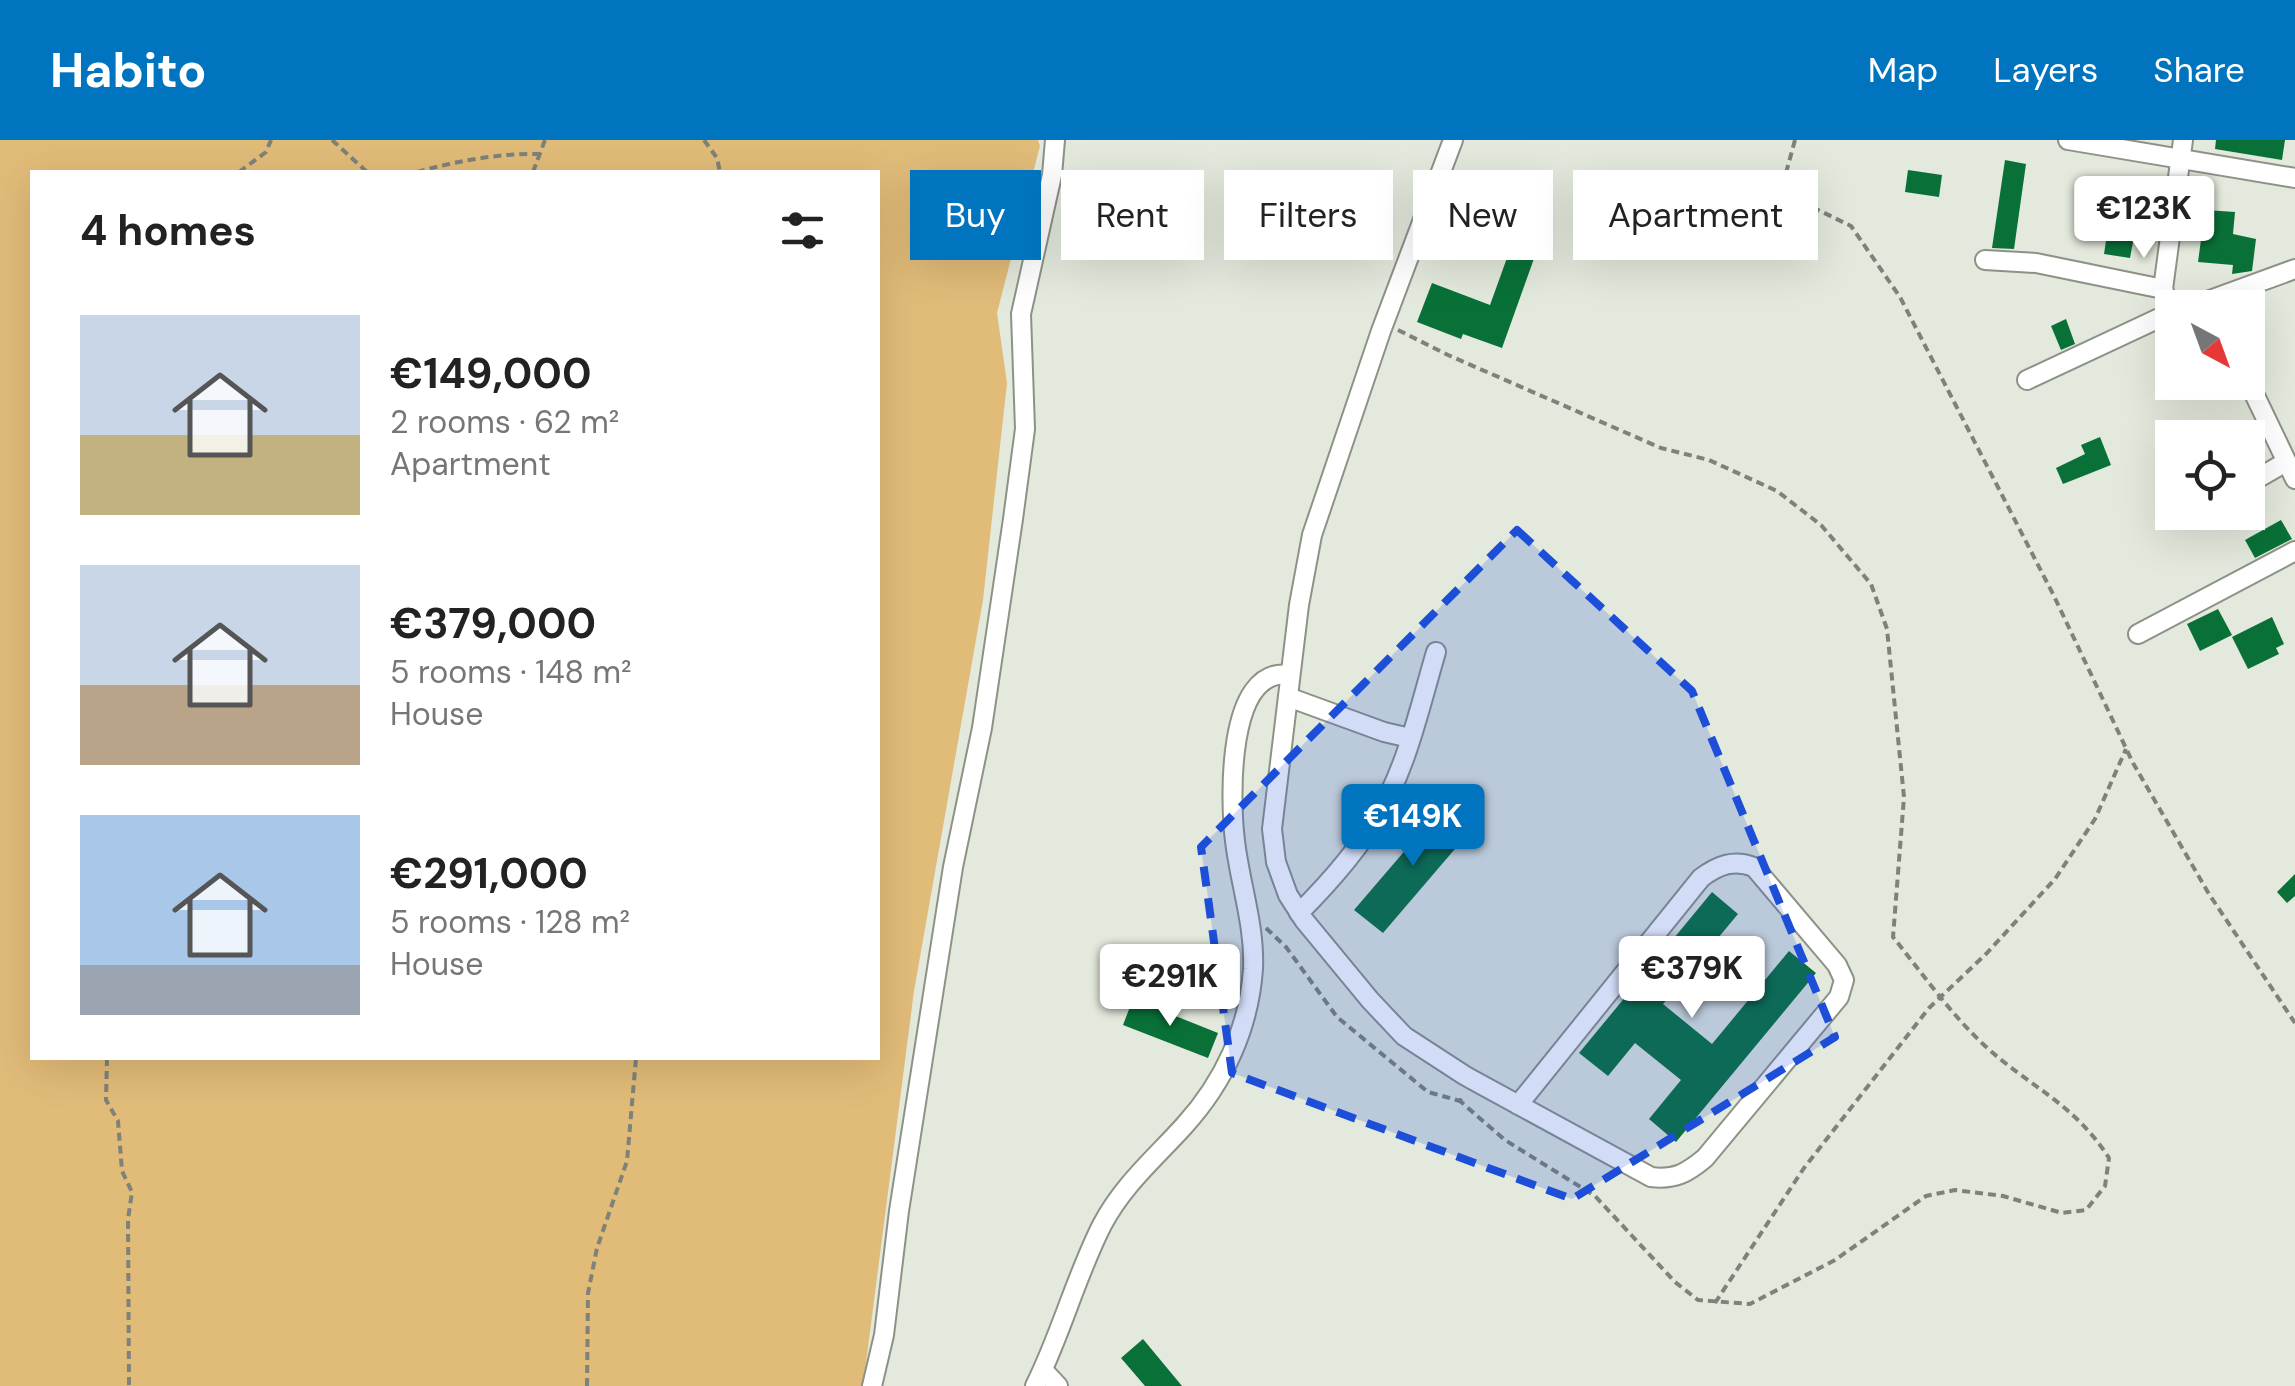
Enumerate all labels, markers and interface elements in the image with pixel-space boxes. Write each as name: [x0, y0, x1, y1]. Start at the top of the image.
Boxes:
text: Habito: [50, 39, 206, 102]
text: Map: [1868, 47, 1938, 93]
text: Layers: [1993, 47, 2098, 93]
text: Share: [2153, 47, 2245, 93]
chip: Buy: [910, 170, 1041, 260]
chip: Rent: [1061, 170, 1204, 260]
chip: Filters: [1224, 170, 1393, 260]
chip: New: [1413, 170, 1553, 260]
chip: Apartment: [1573, 170, 1818, 260]
pin: €123K: [2074, 176, 2214, 261]
text: €123K: [2096, 187, 2192, 229]
text: 4 homes: [80, 203, 256, 258]
icon: filters: [775, 203, 830, 258]
north arrow: [2155, 290, 2265, 400]
map controls: [2155, 290, 2265, 530]
text: €149,000: [390, 346, 591, 401]
icon: home: [160, 355, 280, 475]
text: 2 rooms · 62 m²: [390, 401, 619, 443]
button: locate: [2155, 420, 2265, 530]
text: Apartment: [390, 443, 551, 485]
text: €379,000: [390, 596, 596, 651]
icon: home: [160, 605, 280, 725]
text: 5 rooms · 148 m²: [390, 651, 632, 693]
text: House: [390, 693, 483, 735]
pin: €149K: [1343, 784, 1483, 869]
text: €149K: [1364, 795, 1462, 837]
text: €291,000: [390, 846, 588, 901]
icon: home: [160, 855, 280, 975]
text: 5 rooms · 128 m²: [390, 901, 630, 943]
pin: €379K: [1622, 936, 1762, 1021]
text: House: [390, 943, 483, 985]
pin: €291K: [1100, 944, 1240, 1029]
text: €379K: [1641, 947, 1743, 989]
text: €291K: [1122, 955, 1218, 997]

